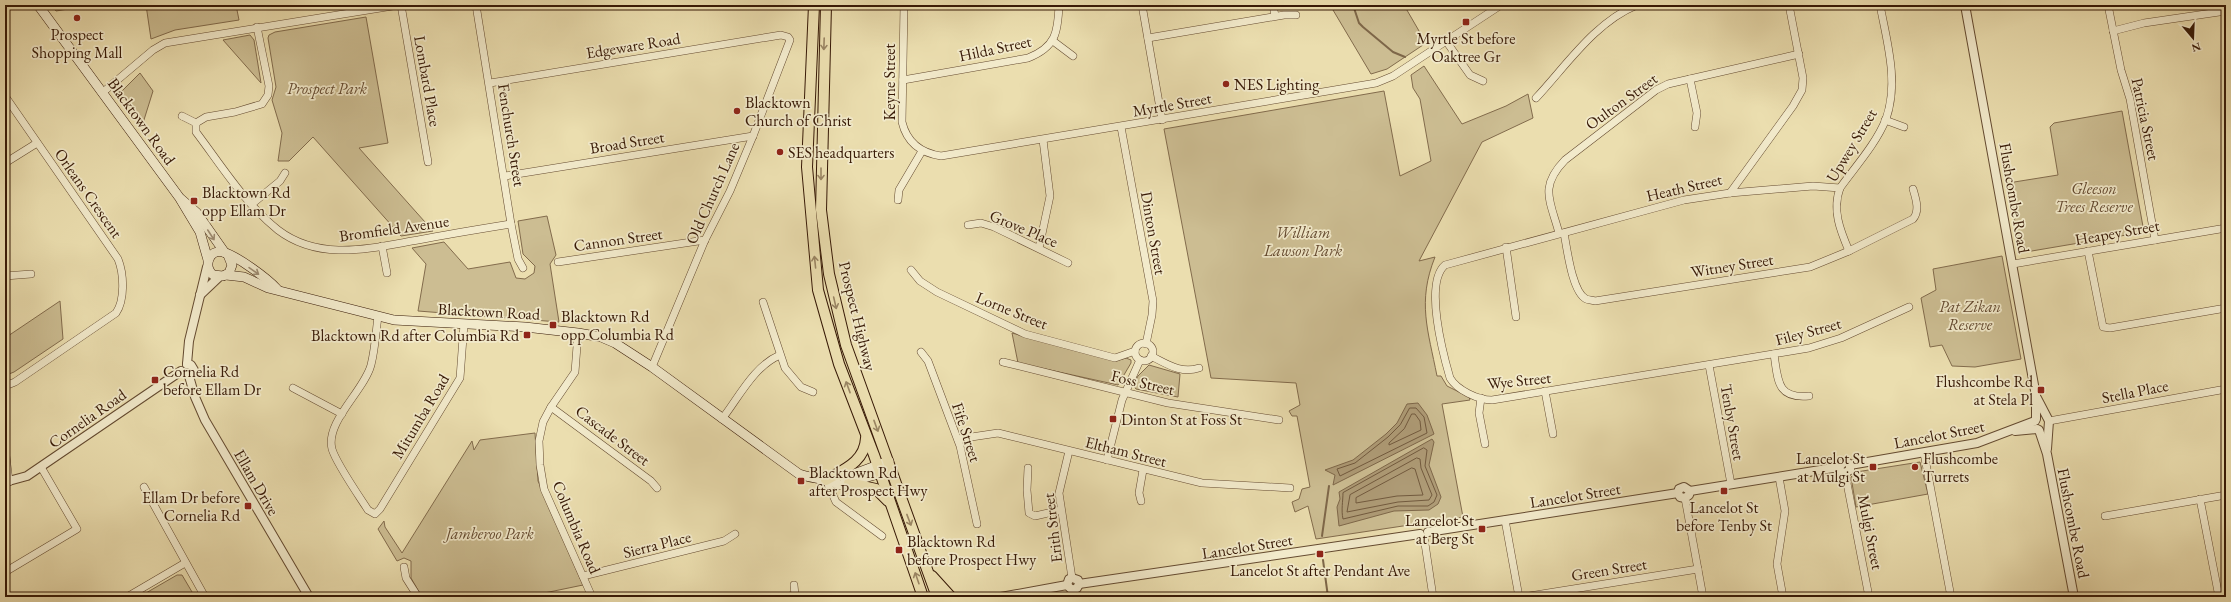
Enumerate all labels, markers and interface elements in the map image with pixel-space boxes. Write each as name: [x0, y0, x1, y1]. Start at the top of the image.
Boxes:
marker: Prospect Shopping Mall: [72, 13, 82, 23]
marker: Myrtle St before Oaktree Gr: [1461, 17, 1471, 27]
north arrow: [2173, 18, 2213, 58]
place label: Prospect Shopping Mall: [32, 24, 123, 63]
street label: Edgeware Road: [584, 28, 683, 63]
place label: Myrtle St before Oaktree Gr: [1417, 28, 1515, 67]
street label: Hilda Street: [957, 31, 1033, 66]
street label: Lombard Place: [409, 34, 446, 128]
one-way arrow: [821, 37, 828, 50]
text: N: [2190, 39, 2203, 56]
street label: Keyne Street: [879, 43, 900, 121]
street label: Oulton Street: [1581, 68, 1662, 135]
street label: Blacktown Road: [103, 74, 181, 170]
place label: NES Lighting: [1234, 74, 1320, 95]
street label: Patricia Street: [2127, 76, 2165, 162]
park label: Prospect Park: [287, 78, 368, 99]
marker: NES Lighting: [1221, 79, 1231, 89]
street label: Fenchurch Street: [493, 82, 530, 188]
street label: Myrtle Street: [1131, 87, 1213, 122]
place label: Blacktown Church of Christ: [745, 92, 852, 131]
street label: Upwey Street: [1821, 105, 1882, 186]
marker: Blacktown Church of Christ: [732, 106, 742, 116]
street label: Broad Street: [588, 126, 666, 159]
street label: Old Church Lane: [681, 139, 744, 247]
street label: Flushcombe Road: [1994, 141, 2035, 256]
place label: SES headquarters: [788, 142, 894, 163]
street label: Orleans Crescent: [50, 144, 127, 242]
marker: SES headquarters: [775, 147, 785, 157]
one-way arrow: [817, 167, 825, 180]
street label: Heath Street: [1644, 169, 1724, 206]
park label: Gleeson Trees Reserve: [2055, 178, 2133, 217]
place label: Blacktown Rd opp Ellam Dr: [202, 182, 291, 221]
street label: Dinton Street: [1136, 190, 1171, 276]
marker: Blacktown Rd opp Ellam Dr: [189, 196, 199, 206]
street label: Grove Place: [986, 205, 1061, 252]
street label: Bromfield Avenue: [338, 210, 450, 247]
street label: Heapey Street: [2073, 215, 2161, 250]
park label: William Lawson Park: [1263, 222, 1343, 261]
street label: Cannon Street: [572, 223, 664, 256]
one-way arrow: [207, 229, 215, 240]
street label: Witney Street: [1689, 249, 1775, 282]
one-way arrow: [811, 256, 819, 269]
street label: Prospect Highway: [834, 259, 881, 374]
one-way arrow: [248, 267, 259, 275]
street label: Lorne Street: [973, 287, 1051, 334]
one-way arrow: [832, 296, 840, 309]
park label: Pat Zikan Reserve: [1939, 296, 2001, 335]
street label: Blacktown Road: [437, 298, 542, 325]
place label: Blacktown Rd opp Columbia Rd: [561, 306, 675, 345]
street label: Filey Street: [1773, 313, 1843, 350]
marker: Blacktown Rd opp Columbia Rd: [548, 320, 558, 330]
place label: Blacktown Rd after Columbia Rd: [311, 325, 520, 346]
marker: Blacktown Rd after Columbia Rd: [522, 330, 532, 340]
place label: Cornelia Rd before Ellam Dr: [163, 361, 262, 400]
street label: Foss Street: [1109, 365, 1177, 400]
street label: Wye Street: [1486, 367, 1552, 394]
street label: Mitumba Road: [387, 369, 454, 462]
place label: Flushcombe Rd at Stela Pl: [1935, 371, 2034, 410]
marker: Cornelia Rd before Ellam Dr: [150, 375, 160, 385]
street label: Stella Place: [2100, 375, 2170, 408]
one-way arrow: [843, 381, 851, 393]
street label: Tenby Street: [1715, 382, 1750, 462]
street label: Cornelia Road: [44, 383, 131, 453]
marker: Flushcombe Rd at Stela Pl: [2036, 385, 2046, 395]
street label: Cascade Street: [571, 400, 654, 470]
street label: Fife Street: [947, 400, 986, 465]
place label: Dinton St at Foss St: [1121, 409, 1242, 430]
marker: Dinton St at Foss St: [1108, 414, 1118, 424]
street label: Lancelot Street: [1892, 415, 1986, 454]
one-way arrow: [872, 420, 880, 432]
street label: Eltham Street: [1083, 431, 1169, 472]
street label: Ellam Drive: [229, 445, 284, 519]
place label: Lancelot St at Mulgi St: [1796, 448, 1865, 487]
place label: Flushcombe Turrets: [1923, 448, 1998, 487]
place label: Blacktown Rd after Prospect Hwy: [809, 462, 929, 501]
marker: Lancelot St at Mulgi St: [1868, 462, 1878, 472]
marker: Flushcombe Turrets: [1910, 462, 1920, 472]
street label: Flushcombe Road: [2053, 466, 2095, 581]
marker: Blacktown Rd after Prospect Hwy: [796, 476, 806, 486]
street label: Columbia Road: [548, 478, 606, 578]
street label: Lancelot Street: [1528, 478, 1622, 513]
marker: Lancelot St before Tenby St: [1719, 486, 1729, 496]
place label: Ellam Dr before Cornelia Rd: [142, 487, 241, 526]
street label: Erith Street: [1038, 492, 1067, 564]
street label: Mulgi Street: [1853, 493, 1888, 571]
place label: Lancelot St before Tenby St: [1676, 497, 1772, 536]
marker: Ellam Dr before Cornelia Rd: [243, 501, 253, 511]
place label: Lancelot St at Berg St: [1405, 510, 1474, 549]
one-way arrow: [906, 513, 914, 525]
park label: Jamberoo Park: [443, 523, 535, 544]
marker: Lancelot St at Berg St: [1477, 524, 1487, 534]
street label: Sierra Place: [621, 526, 693, 563]
street label: Lancelot Street: [1200, 529, 1294, 564]
place label: Blacktown Rd before Prospect Hwy: [907, 531, 1037, 570]
marker: Blacktown Rd before Prospect Hwy: [894, 545, 904, 555]
marker: Lancelot St after Pendant Ave: [1315, 549, 1325, 559]
street label: Green Street: [1570, 553, 1648, 586]
place label: Lancelot St after Pendant Ave: [1230, 560, 1410, 581]
one-way arrow: [912, 572, 920, 584]

